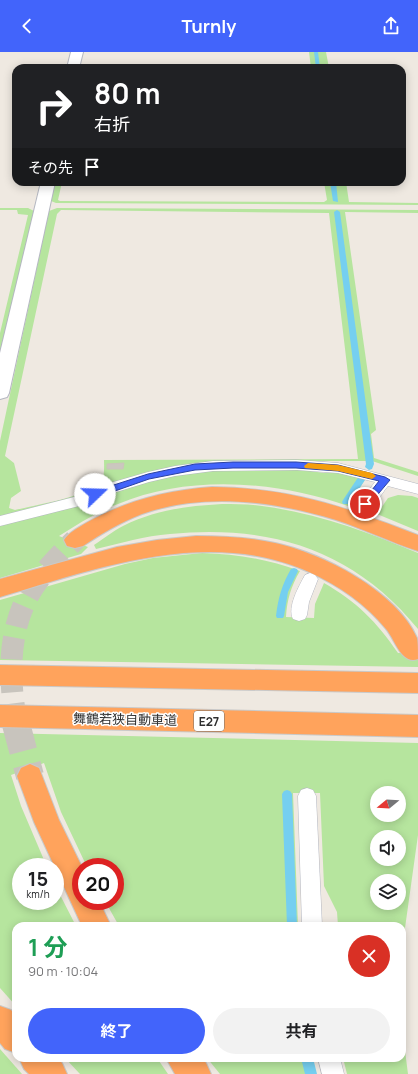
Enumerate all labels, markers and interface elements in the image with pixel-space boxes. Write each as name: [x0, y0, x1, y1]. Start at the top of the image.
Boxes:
text: Turnly: [182, 14, 236, 38]
icon: back: [16, 15, 38, 37]
icon: share: [380, 15, 402, 37]
text: 80 m: [94, 74, 160, 112]
icon: right: [28, 80, 80, 132]
text: 右折: [94, 112, 130, 136]
icon: arrive: [81, 156, 103, 178]
text: その先: [28, 157, 73, 178]
position arrow: [74, 473, 116, 515]
pin: [348, 487, 382, 521]
icon: arrive: [354, 493, 376, 515]
street label: 舞鶴若狭自動車道: [73, 709, 177, 729]
road number: E27: [194, 711, 224, 731]
north arrow: [370, 786, 406, 822]
map controls: [370, 786, 406, 910]
button: sound: [370, 830, 406, 866]
speed limit sign: 20: [72, 858, 124, 910]
text: 15: [28, 865, 48, 892]
button: layers: [370, 874, 406, 910]
text: km/h: [26, 887, 50, 901]
text: 1 分: [28, 930, 67, 963]
button: close: [348, 935, 390, 977]
text: 90 m · 10:04: [28, 962, 98, 980]
button: 終了: [28, 1008, 205, 1054]
button: 共有: [213, 1008, 390, 1054]

